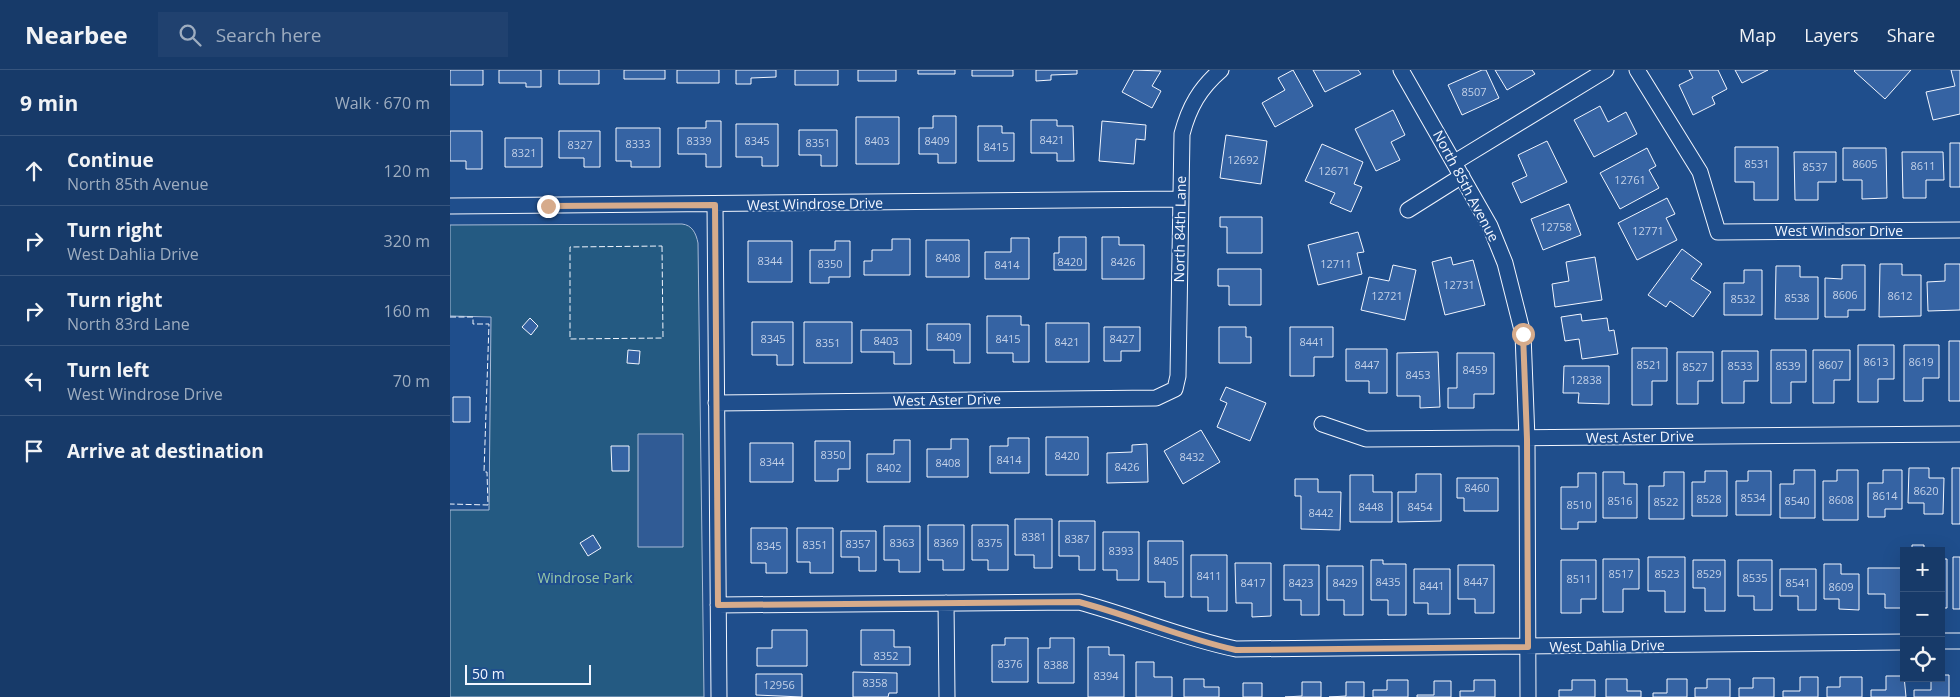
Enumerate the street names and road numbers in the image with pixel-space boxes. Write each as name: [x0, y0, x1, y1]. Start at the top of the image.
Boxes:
street label: North 85th Avenue: [1429, 127, 1504, 245]
street label: North 84th Lane: [1169, 175, 1190, 282]
street label: West Windrose Drive: [747, 193, 883, 214]
street label: West Windsor Drive: [1775, 221, 1903, 240]
street label: West Aster Drive: [893, 389, 1001, 410]
street label: West Aster Drive: [1586, 426, 1694, 447]
street label: West Dahlia Drive: [1549, 635, 1665, 656]

